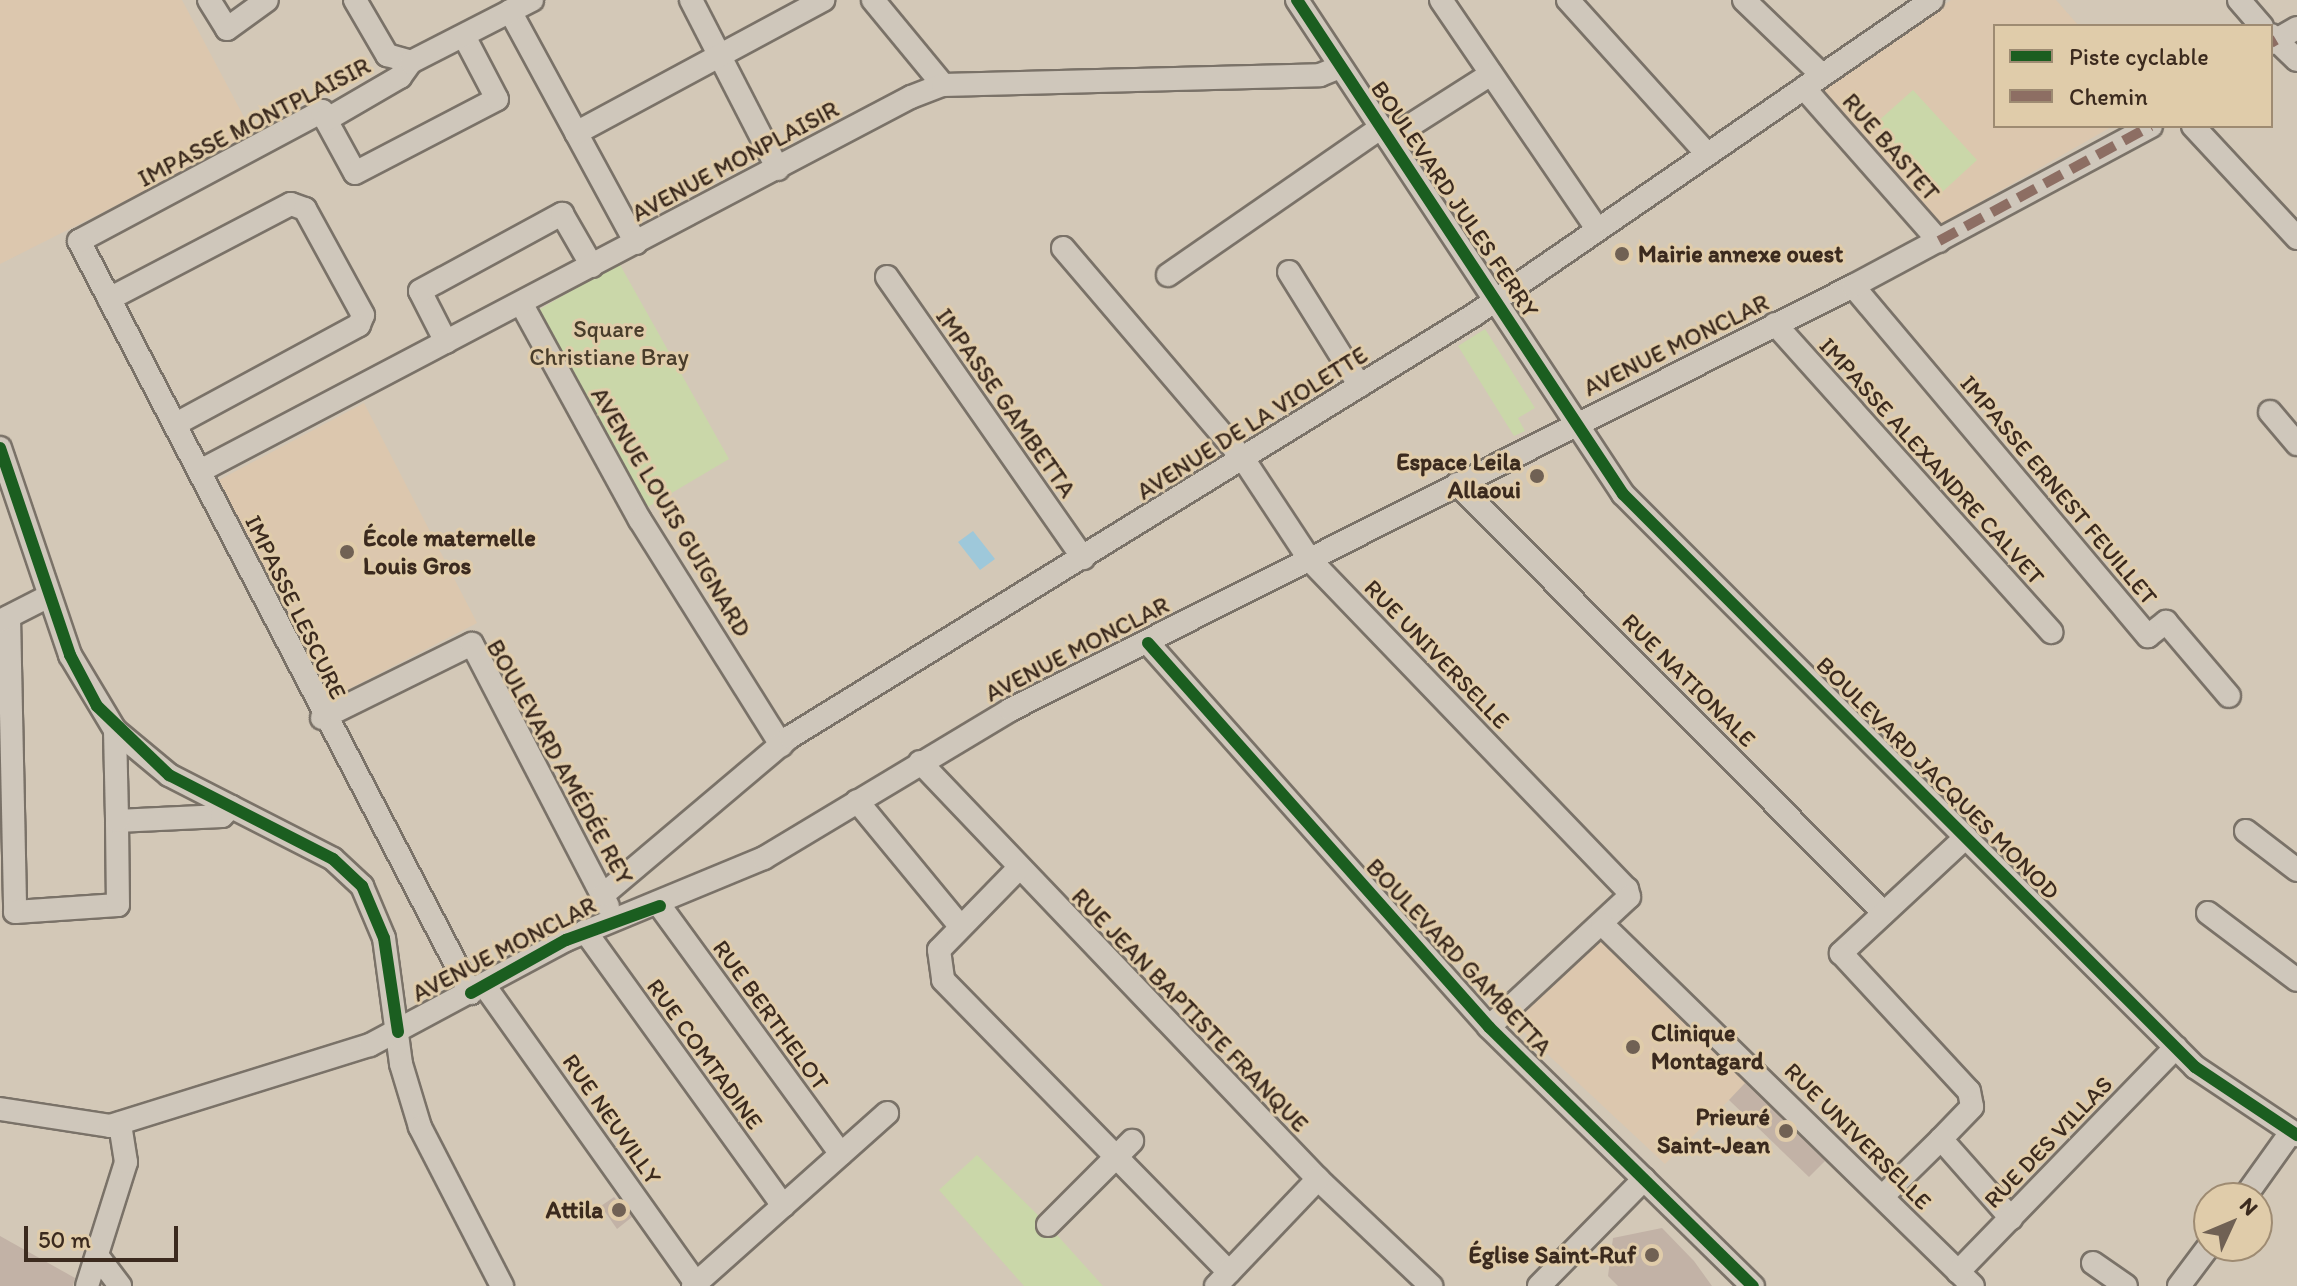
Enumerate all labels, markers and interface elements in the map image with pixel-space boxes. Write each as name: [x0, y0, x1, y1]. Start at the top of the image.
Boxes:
legend: [1993, 24, 2273, 128]
text: Piste cyclable: [2069, 42, 2209, 71]
street label: IMPASSE MONTPLAISIR: [134, 51, 374, 193]
street label: BOULEVARD JULES FERRY: [1365, 75, 1545, 323]
text: Chemin: [2069, 82, 2148, 111]
street label: RUE BASTET: [1836, 87, 1946, 207]
street label: AVENUE MONPLAISIR: [625, 94, 845, 228]
place label: Mairie annexe ouest: [1638, 240, 1844, 268]
marker: Mairie annexe ouest: [1613, 245, 1631, 263]
street label: AVENUE MONCLAR: [1578, 288, 1774, 402]
street label: IMPASSE GAMBETTA: [930, 303, 1082, 503]
park label: Square Christiane Bray: [529, 315, 689, 371]
street label: IMPASSE ALEXANDRE CALVET: [1813, 331, 2051, 591]
street label: AVENUE DE LA VIOLETTE: [1131, 340, 1373, 506]
street label: IMPASSE ERNEST FEUILLET: [1954, 368, 2164, 612]
street label: AVENUE LOUIS GUIGNARD: [586, 384, 756, 640]
place label: Espace Leila Allaoui: [1396, 448, 1521, 504]
marker: Espace Leila Allaoui: [1528, 467, 1546, 485]
street label: IMPASSE LESCURE: [239, 511, 353, 703]
place label: École maternelle Louis Gros: [363, 524, 536, 580]
marker: École maternelle Louis Gros: [338, 543, 356, 561]
street label: RUE UNIVERSELLE: [1359, 574, 1515, 734]
street label: AVENUE MONCLAR: [980, 590, 1174, 708]
street label: RUE NATIONALE: [1617, 608, 1761, 752]
street label: BOULEVARD AMÉDÉE REY: [481, 635, 639, 889]
street label: BOULEVARD JACQUES MONOD: [1810, 650, 2066, 906]
street label: BOULEVARD GAMBETTA: [1359, 852, 1559, 1062]
street label: RUE JEAN BAPTISTE FRANQUE: [1066, 883, 1314, 1137]
street label: AVENUE MONCLAR: [407, 890, 601, 1008]
street label: RUE BERTHELOT: [707, 934, 835, 1096]
street label: RUE COMTADINE: [639, 971, 771, 1137]
place label: Clinique Montagard: [1651, 1019, 1764, 1075]
marker: Clinique Montagard: [1622, 1036, 1644, 1058]
street label: RUE NEUVILLY: [556, 1047, 668, 1191]
street label: RUE UNIVERSELLE: [1779, 1057, 1937, 1215]
street label: RUE DES VILLAS: [1977, 1070, 2119, 1214]
place label: Prieuré Saint-Jean: [1657, 1103, 1770, 1159]
marker: Prieuré Saint-Jean: [1777, 1122, 1795, 1140]
north arrow: [2193, 1182, 2273, 1262]
text: N: [2234, 1192, 2264, 1221]
place label: Attila: [546, 1196, 603, 1224]
marker: Attila: [610, 1201, 628, 1219]
scale bar: [28, 1210, 182, 1260]
text: 50 m: [38, 1225, 91, 1254]
place label: Église Saint-Ruf: [1468, 1241, 1636, 1269]
marker: Église Saint-Ruf: [1643, 1246, 1661, 1264]

